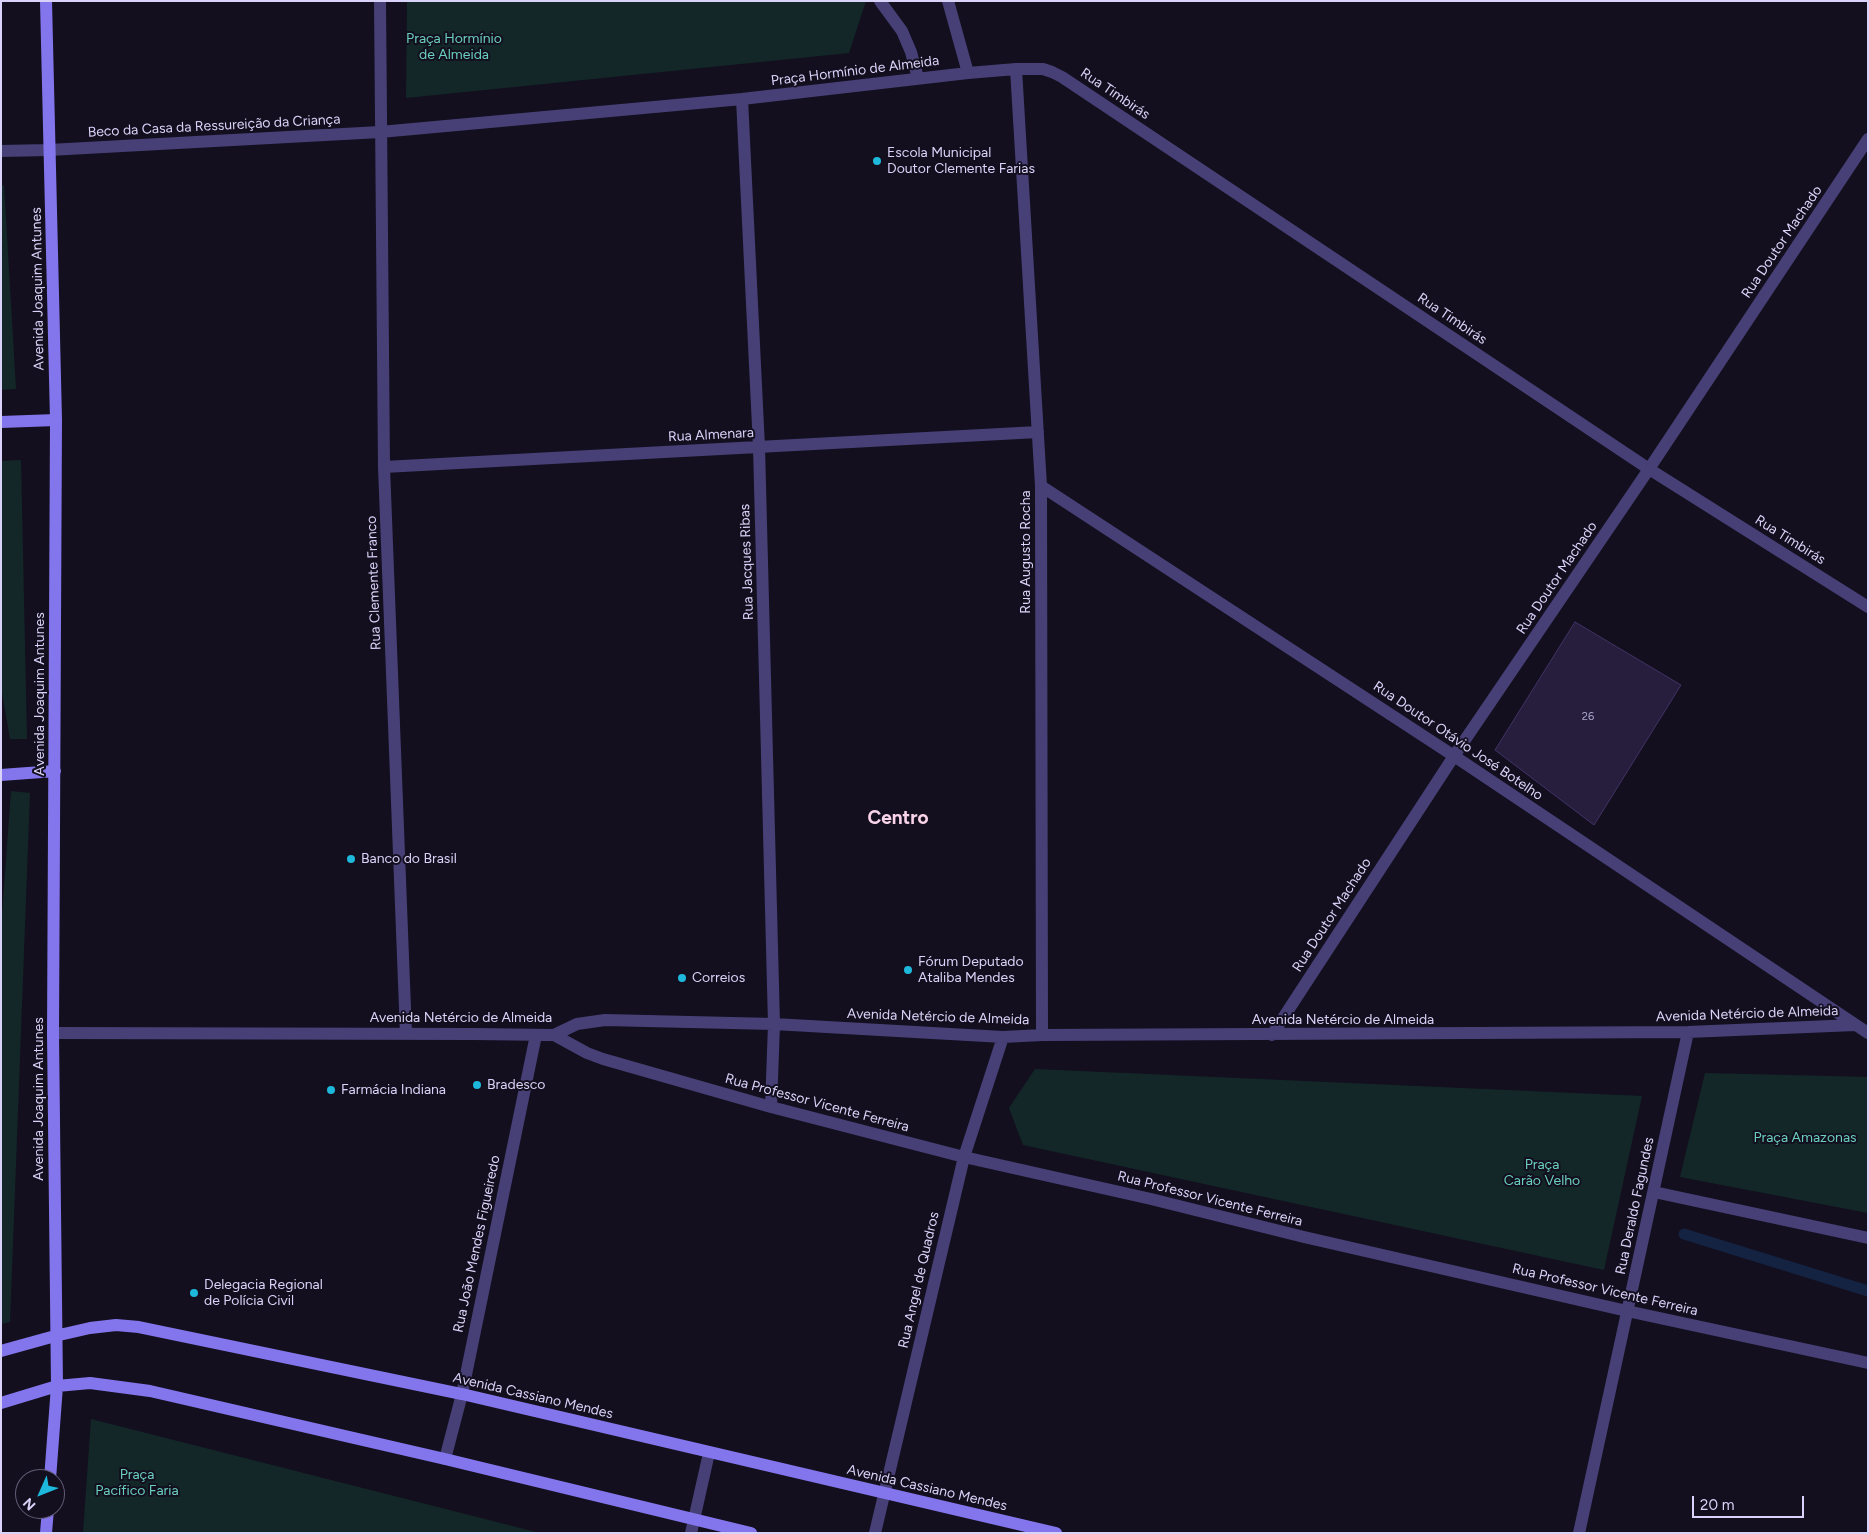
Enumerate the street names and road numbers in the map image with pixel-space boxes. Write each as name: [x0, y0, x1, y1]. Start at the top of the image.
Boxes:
street label: Praça Hormínio de Almeida: [770, 52, 940, 90]
street label: Rua Timbirás: [1077, 65, 1153, 123]
street label: Beco da Casa da Ressureição da Criança: [87, 111, 341, 141]
street label: Rua Doutor Machado: [1738, 183, 1826, 301]
street label: Avenida Joaquim Antunes: [28, 207, 48, 371]
street label: Rua Timbirás: [1414, 290, 1490, 348]
street label: Rua Almenara: [668, 424, 754, 446]
street label: Rua Augusto Rocha: [1018, 490, 1034, 614]
street label: Rua Jacques Ribas: [737, 503, 757, 621]
street label: Rua Timbirás: [1752, 512, 1828, 568]
street label: Rua Clemente Franco: [363, 515, 385, 651]
street label: Rua Doutor Machado: [1513, 519, 1601, 637]
street label: Avenida Joaquim Antunes: [32, 612, 48, 776]
street label: Rua Doutor Otávio José Botelho: [1370, 678, 1546, 804]
street label: Rua Doutor Machado: [1289, 855, 1375, 975]
street label: Avenida Netércio de Almeida: [1656, 1002, 1838, 1026]
street label: Avenida Netércio de Almeida: [847, 1005, 1029, 1029]
street label: Avenida Netércio de Almeida: [370, 1010, 552, 1026]
street label: Avenida Netércio de Almeida: [1252, 1012, 1434, 1028]
street label: Avenida Joaquim Antunes: [31, 1017, 47, 1181]
street label: Rua Professor Vicente Ferreira: [723, 1070, 911, 1136]
street label: Rua Deraldo Fagundes: [1612, 1136, 1658, 1276]
street label: Rua João Mendes Figueiredo: [450, 1154, 504, 1334]
street label: Rua Professor Vicente Ferreira: [1116, 1168, 1304, 1230]
street label: Rua Angel de Quadros: [895, 1210, 943, 1350]
street label: Rua Professor Vicente Ferreira: [1511, 1260, 1699, 1320]
street label: Avenida Cassiano Mendes: [451, 1369, 615, 1423]
street label: Avenida Cassiano Mendes: [845, 1461, 1009, 1515]

